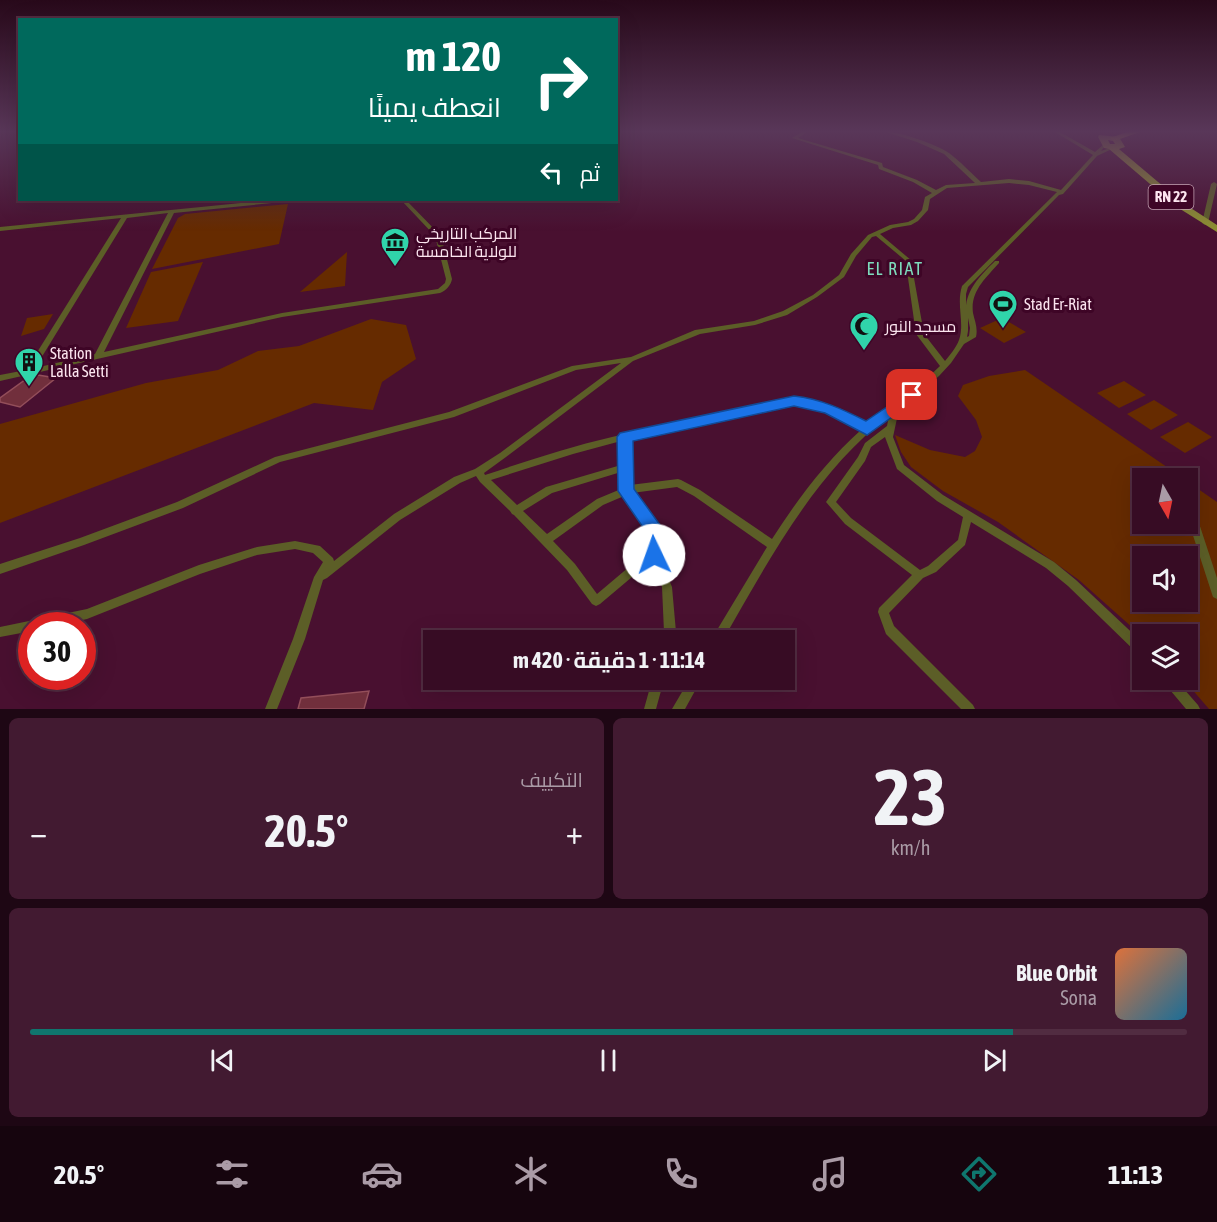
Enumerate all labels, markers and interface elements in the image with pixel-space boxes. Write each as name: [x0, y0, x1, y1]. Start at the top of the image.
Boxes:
text: 120 m: [406, 32, 501, 80]
icon: right: [522, 42, 600, 120]
text: انعطف يمينًا: [368, 92, 501, 123]
icon: left: [535, 156, 568, 189]
text: ثم: [580, 160, 600, 186]
road number: RN 22: [1148, 185, 1194, 209]
place label: المركب التاريخي للولاية الخامسة: [416, 224, 517, 261]
museum icon: المركب التاريخي للولاية الخامسة: [379, 226, 411, 268]
district label: EL RIAT: [866, 258, 924, 279]
sports icon: Stad Er-Riat: [987, 288, 1019, 330]
place label: Stad Er-Riat: [1024, 295, 1092, 313]
mosque icon: مسجد النور: [848, 310, 880, 352]
place label: مسجد النور: [884, 317, 956, 336]
place label: Station Lalla Setti: [50, 344, 109, 380]
building icon: Station Lalla Setti: [13, 346, 45, 388]
pin: [886, 369, 937, 420]
icon: arrive: [895, 378, 928, 411]
north arrow: [1132, 468, 1198, 534]
map controls: [1132, 468, 1198, 690]
position arrow: [622, 523, 686, 587]
button: sound: [1132, 546, 1198, 612]
speed limit sign: 30: [18, 612, 96, 690]
button: layers: [1132, 624, 1198, 690]
text: 11:14 · 1 دقيقة · 420 m: [513, 647, 705, 673]
text: 23: [874, 752, 947, 842]
text: التكييف: [520, 768, 583, 791]
text: 20.5°: [265, 805, 348, 857]
text: −: [30, 813, 47, 851]
text: +: [566, 813, 583, 851]
text: km/h: [891, 836, 930, 859]
text: Blue Orbit: [1016, 960, 1097, 986]
text: Sona: [1060, 986, 1097, 1009]
icon: previous: [206, 1044, 239, 1077]
icon: pause: [592, 1044, 625, 1077]
icon: next: [978, 1044, 1011, 1077]
icon: filters: [211, 1153, 253, 1195]
icon: car: [361, 1153, 403, 1195]
icon: climate: [510, 1153, 552, 1195]
icon: phone: [660, 1153, 702, 1195]
icon: music: [809, 1153, 851, 1195]
icon: directions: [958, 1153, 1000, 1195]
text: 20.5°: [54, 1159, 104, 1190]
text: 11:13: [1108, 1159, 1163, 1190]

